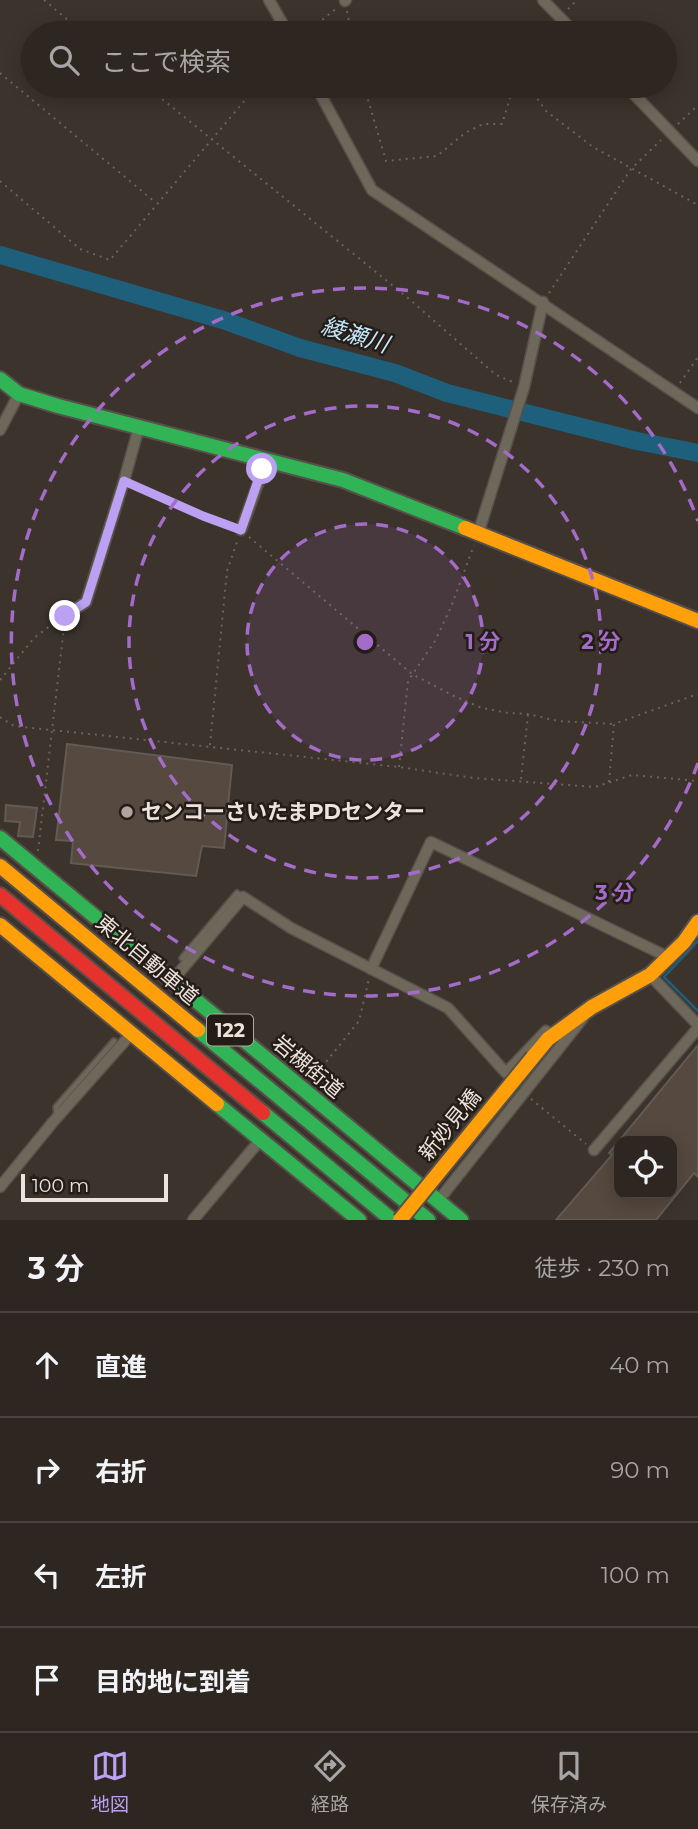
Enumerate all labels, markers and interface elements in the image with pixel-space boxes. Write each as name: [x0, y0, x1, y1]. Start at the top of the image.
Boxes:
search box: [21, 21, 677, 98]
icon: search: [45, 41, 83, 79]
text: ここで検索: [101, 46, 231, 78]
water label: 綾瀬川: [318, 312, 395, 359]
route start: [246, 453, 277, 484]
route end: [49, 600, 80, 631]
text: 1 分: [465, 629, 501, 654]
text: 2 分: [581, 629, 621, 654]
centre of rings: [353, 630, 377, 654]
place label: センコーさいたまPDセンター: [141, 799, 425, 824]
marker: センコーさいたまPDセンター: [119, 804, 135, 820]
text: 3 分: [594, 880, 635, 905]
street label: 東北自動車道: [91, 910, 204, 1010]
road number: 122: [207, 1014, 253, 1046]
street label: 岩槻街道: [268, 1030, 349, 1103]
street label: 新妙見橋: [413, 1084, 486, 1165]
map controls: [614, 1136, 677, 1199]
button: locate: [614, 1136, 677, 1199]
scale bar: [21, 1171, 168, 1203]
text: 100 m: [32, 1174, 89, 1197]
text: 3 分: [28, 1250, 84, 1287]
text: 徒歩 · 230 m: [534, 1254, 670, 1282]
icon: ahead: [28, 1346, 66, 1384]
text: 直進: [95, 1351, 147, 1383]
text: 40 m: [609, 1351, 670, 1379]
icon: right: [28, 1451, 66, 1489]
text: 右折: [95, 1456, 147, 1488]
text: 90 m: [610, 1456, 670, 1484]
icon: left: [28, 1556, 66, 1594]
text: 左折: [95, 1561, 147, 1593]
text: 100 m: [601, 1561, 670, 1589]
icon: arrive: [28, 1661, 66, 1699]
text: 目的地に到着: [95, 1666, 251, 1698]
tab: 地図: [91, 1747, 129, 1816]
tab: 経路: [311, 1747, 349, 1816]
tab: 保存済み: [531, 1747, 607, 1816]

